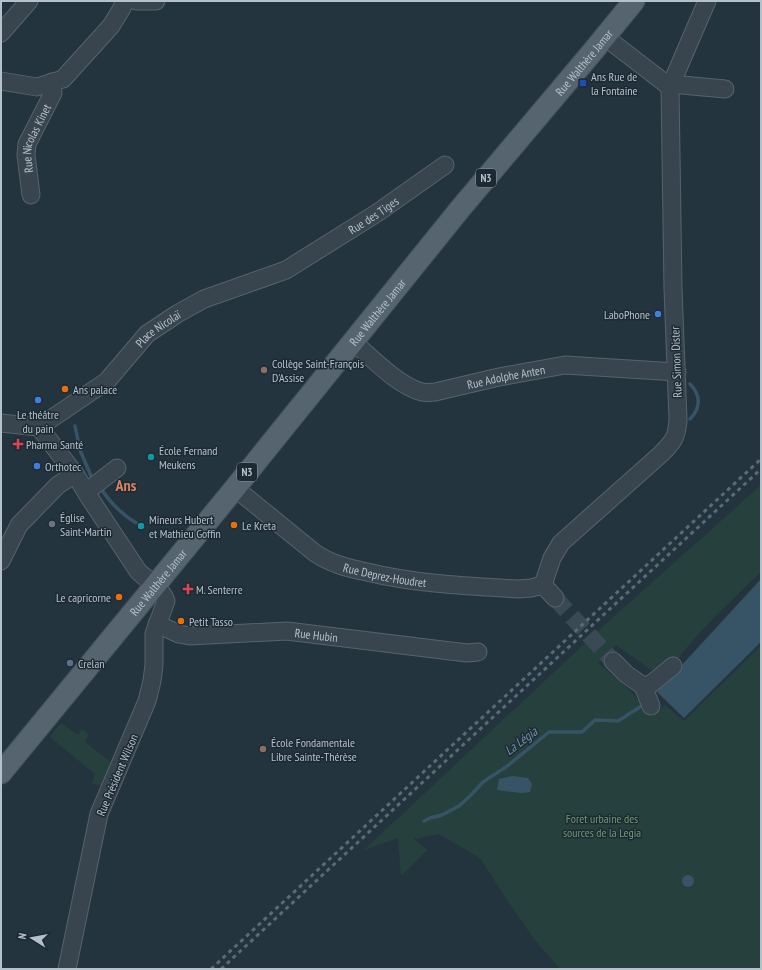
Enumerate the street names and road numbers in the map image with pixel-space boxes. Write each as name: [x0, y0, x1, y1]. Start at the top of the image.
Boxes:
street label: Rue Walthère Jamar: [552, 26, 616, 98]
street label: Rue Nicolas Kinet: [18, 101, 54, 174]
road number: N3: [476, 169, 496, 187]
street label: Rue des Tiges: [345, 193, 401, 237]
street label: Rue Walthère Jamar: [346, 275, 409, 348]
street label: Place Nicolaï: [132, 306, 183, 350]
street label: Rue Simon Dister: [667, 325, 685, 398]
street label: Rue Adolphe Anten: [465, 361, 546, 392]
road number: N3: [237, 463, 257, 481]
street label: Rue Walthère Jamar: [126, 545, 190, 618]
street label: Rue Deprez-Houdret: [342, 559, 428, 590]
street label: Rue Hubin: [294, 625, 339, 645]
street label: Rue Président Wilson: [93, 732, 141, 818]

